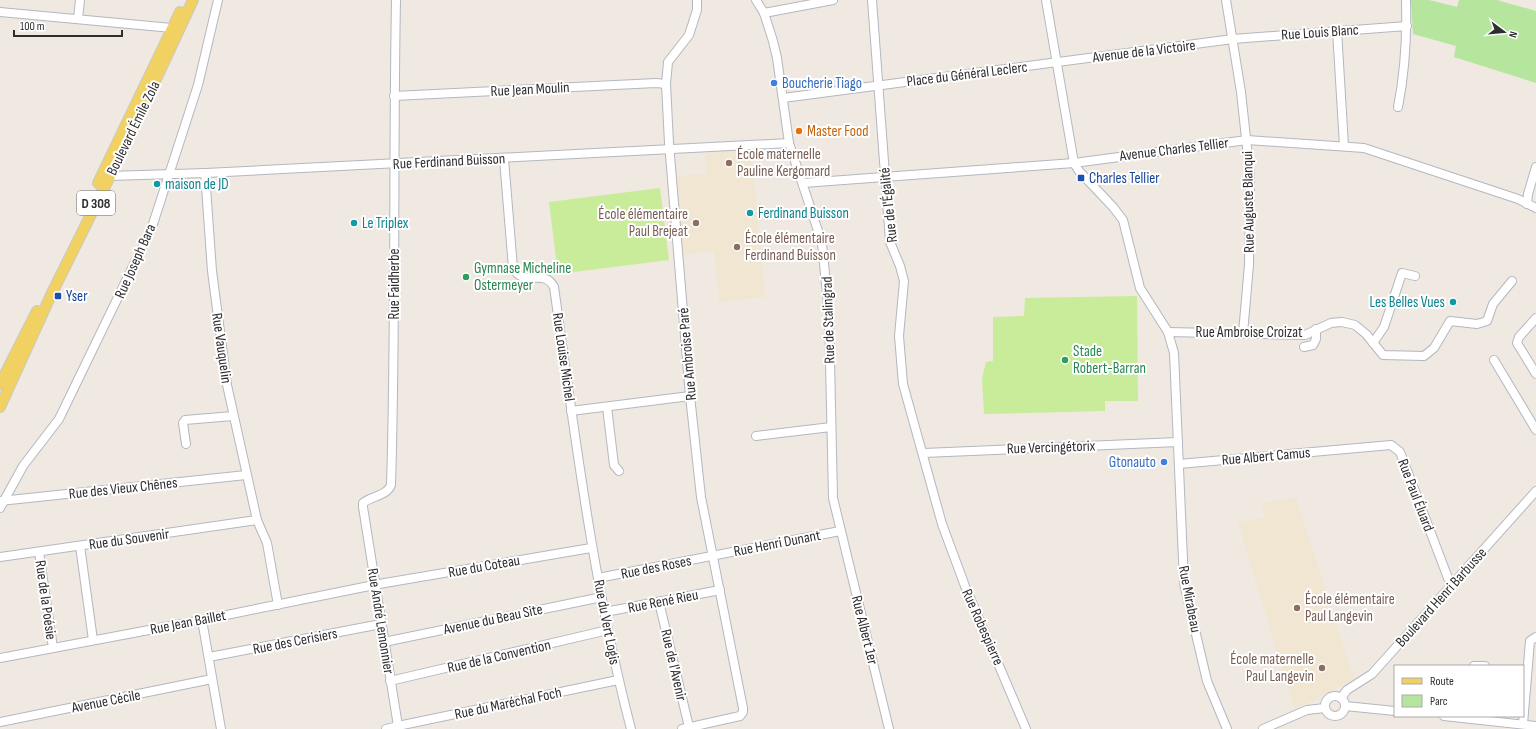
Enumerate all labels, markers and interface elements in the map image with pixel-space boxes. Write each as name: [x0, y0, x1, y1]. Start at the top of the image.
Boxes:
scale bar: [14, 12, 122, 38]
north arrow: [1484, 12, 1524, 52]
text: 100 m: [20, 19, 45, 34]
street label: Rue Louis Blanc: [1281, 20, 1359, 45]
text: N: [1506, 30, 1520, 39]
street label: Avenue de la Victoire: [1090, 36, 1197, 67]
street label: Place du Général Leclerc: [906, 58, 1029, 91]
place label: Boucherie Tiago: [782, 74, 862, 93]
street label: Boulevard Émile Zola: [102, 78, 165, 178]
street label: Rue Jean Moulin: [490, 78, 570, 101]
marker: Boucherie Tiago: [769, 78, 779, 88]
place label: Master Food: [807, 122, 868, 141]
marker: Master Food: [794, 126, 804, 136]
street label: Avenue Charles Tellier: [1118, 133, 1230, 166]
place label: École maternelle Pauline Kergomard: [737, 145, 830, 181]
street label: Rue Ferdinand Buisson: [392, 149, 506, 174]
street label: Rue Auguste Blanqui: [1238, 151, 1259, 253]
marker: École maternelle Pauline Kergomard: [724, 158, 734, 168]
street label: Rue de l'Égalité: [875, 166, 902, 244]
place label: Charles Tellier: [1089, 169, 1160, 188]
marker: Charles Tellier: [1076, 173, 1086, 183]
place label: maison de JD: [165, 175, 229, 194]
marker: maison de JD: [152, 179, 162, 189]
road number: D 308: [77, 191, 115, 215]
place label: Ferdinand Buisson: [758, 204, 849, 223]
place label: École élémentaire Paul Brejeat: [598, 205, 688, 241]
marker: Ferdinand Buisson: [745, 208, 755, 218]
place label: Le Triplex: [362, 214, 409, 233]
marker: Le Triplex: [349, 218, 359, 228]
marker: École élémentaire Paul Brejeat: [691, 218, 701, 228]
street label: Rue Joseph Bara: [111, 221, 160, 301]
place label: École élémentaire Ferdinand Buisson: [745, 229, 836, 265]
marker: École élémentaire Ferdinand Buisson: [732, 242, 742, 252]
street label: Rue Faidherbe: [385, 249, 404, 319]
place label: Gymnase Micheline Ostermeyer: [474, 259, 571, 295]
marker: Gymnase Micheline Ostermeyer: [461, 272, 471, 282]
street label: Rue de Stalingrad: [817, 276, 840, 364]
place label: Yser: [66, 287, 88, 306]
marker: Yser: [53, 291, 63, 301]
place label: Les Belles Vues: [1370, 293, 1445, 312]
marker: Les Belles Vues: [1448, 297, 1458, 307]
street label: Rue Ambroise Paré: [674, 307, 701, 401]
street label: Rue Vauquelin: [207, 312, 236, 384]
street label: Rue Louise Michel: [548, 312, 579, 402]
street label: Rue Ambroise Croizat: [1195, 323, 1303, 342]
place label: Stade Robert-Barran: [1073, 342, 1146, 378]
marker: Stade Robert-Barran: [1060, 355, 1070, 365]
street label: Rue Vercingétorix: [1006, 436, 1096, 459]
street label: Rue Albert Camus: [1221, 443, 1311, 470]
place label: Gtonauto: [1109, 453, 1156, 472]
street label: Rue Paul Éluard: [1393, 456, 1438, 534]
marker: Gtonauto: [1159, 457, 1169, 467]
street label: Rue des Vieux Chênes: [68, 473, 178, 504]
street label: Rue du Souvenir: [88, 524, 171, 555]
street label: Rue Henri Dunant: [732, 526, 823, 561]
street label: Boulevard Henri Barbusse: [1392, 544, 1491, 651]
street label: Rue du Coteau: [447, 551, 521, 582]
street label: Rue des Roses: [619, 551, 693, 584]
street label: Rue de la Poésie: [31, 559, 60, 641]
street label: Rue Mirabeau: [1174, 564, 1205, 634]
street label: Rue André Lemonnier: [363, 567, 398, 676]
street label: Rue du Vert Logis: [589, 578, 624, 666]
street label: Rue René Rieu: [626, 585, 700, 618]
street label: Rue Robespierre: [957, 586, 1008, 668]
place label: École élémentaire Paul Langevin: [1305, 590, 1395, 626]
street label: Rue Albert 1er: [847, 594, 882, 667]
street label: Avenue du Beau Site: [441, 600, 544, 639]
marker: École élémentaire Paul Langevin: [1292, 603, 1302, 613]
street label: Rue Jean Baillet: [149, 606, 228, 639]
street label: Rue des Cerisiers: [251, 624, 339, 659]
street label: Rue de l'Avenir: [656, 627, 691, 703]
street label: Rue de la Convention: [446, 635, 553, 678]
place label: École maternelle Paul Langevin: [1230, 650, 1314, 686]
marker: École maternelle Paul Langevin: [1317, 663, 1327, 673]
legend: [1394, 665, 1524, 717]
text: Route: [1430, 674, 1454, 689]
street label: Rue du Maréchal Foch: [453, 683, 563, 724]
street label: Avenue Cécile: [69, 686, 142, 718]
text: Parc: [1430, 694, 1448, 709]

